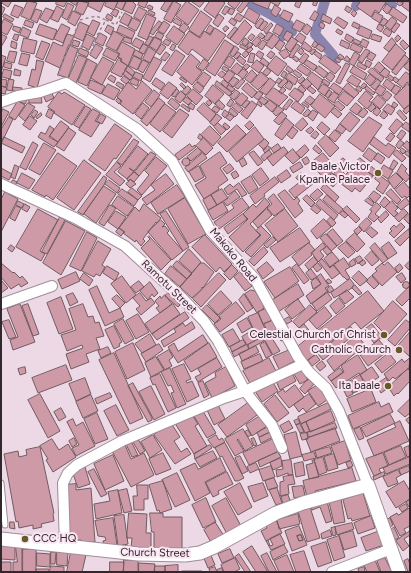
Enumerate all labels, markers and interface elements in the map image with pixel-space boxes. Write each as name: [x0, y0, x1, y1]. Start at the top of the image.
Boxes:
place label: Baale Victor Kpanke Palace: [299, 160, 370, 186]
marker: Baale Victor Kpanke Palace: [373, 168, 383, 178]
street label: Makoko Road: [207, 225, 259, 285]
street label: Ramotu Street: [139, 257, 199, 317]
place label: Celestial Church of Christ: [250, 328, 376, 342]
marker: Celestial Church of Christ: [379, 330, 389, 340]
place label: Catholic Church: [311, 343, 391, 357]
marker: Catholic Church: [394, 345, 404, 355]
place label: Ita baale: [338, 379, 380, 393]
marker: Ita baale: [383, 381, 393, 391]
place label: CCC HQ: [33, 532, 76, 546]
marker: CCC HQ: [20, 534, 30, 544]
street label: Church Street: [120, 546, 190, 560]

